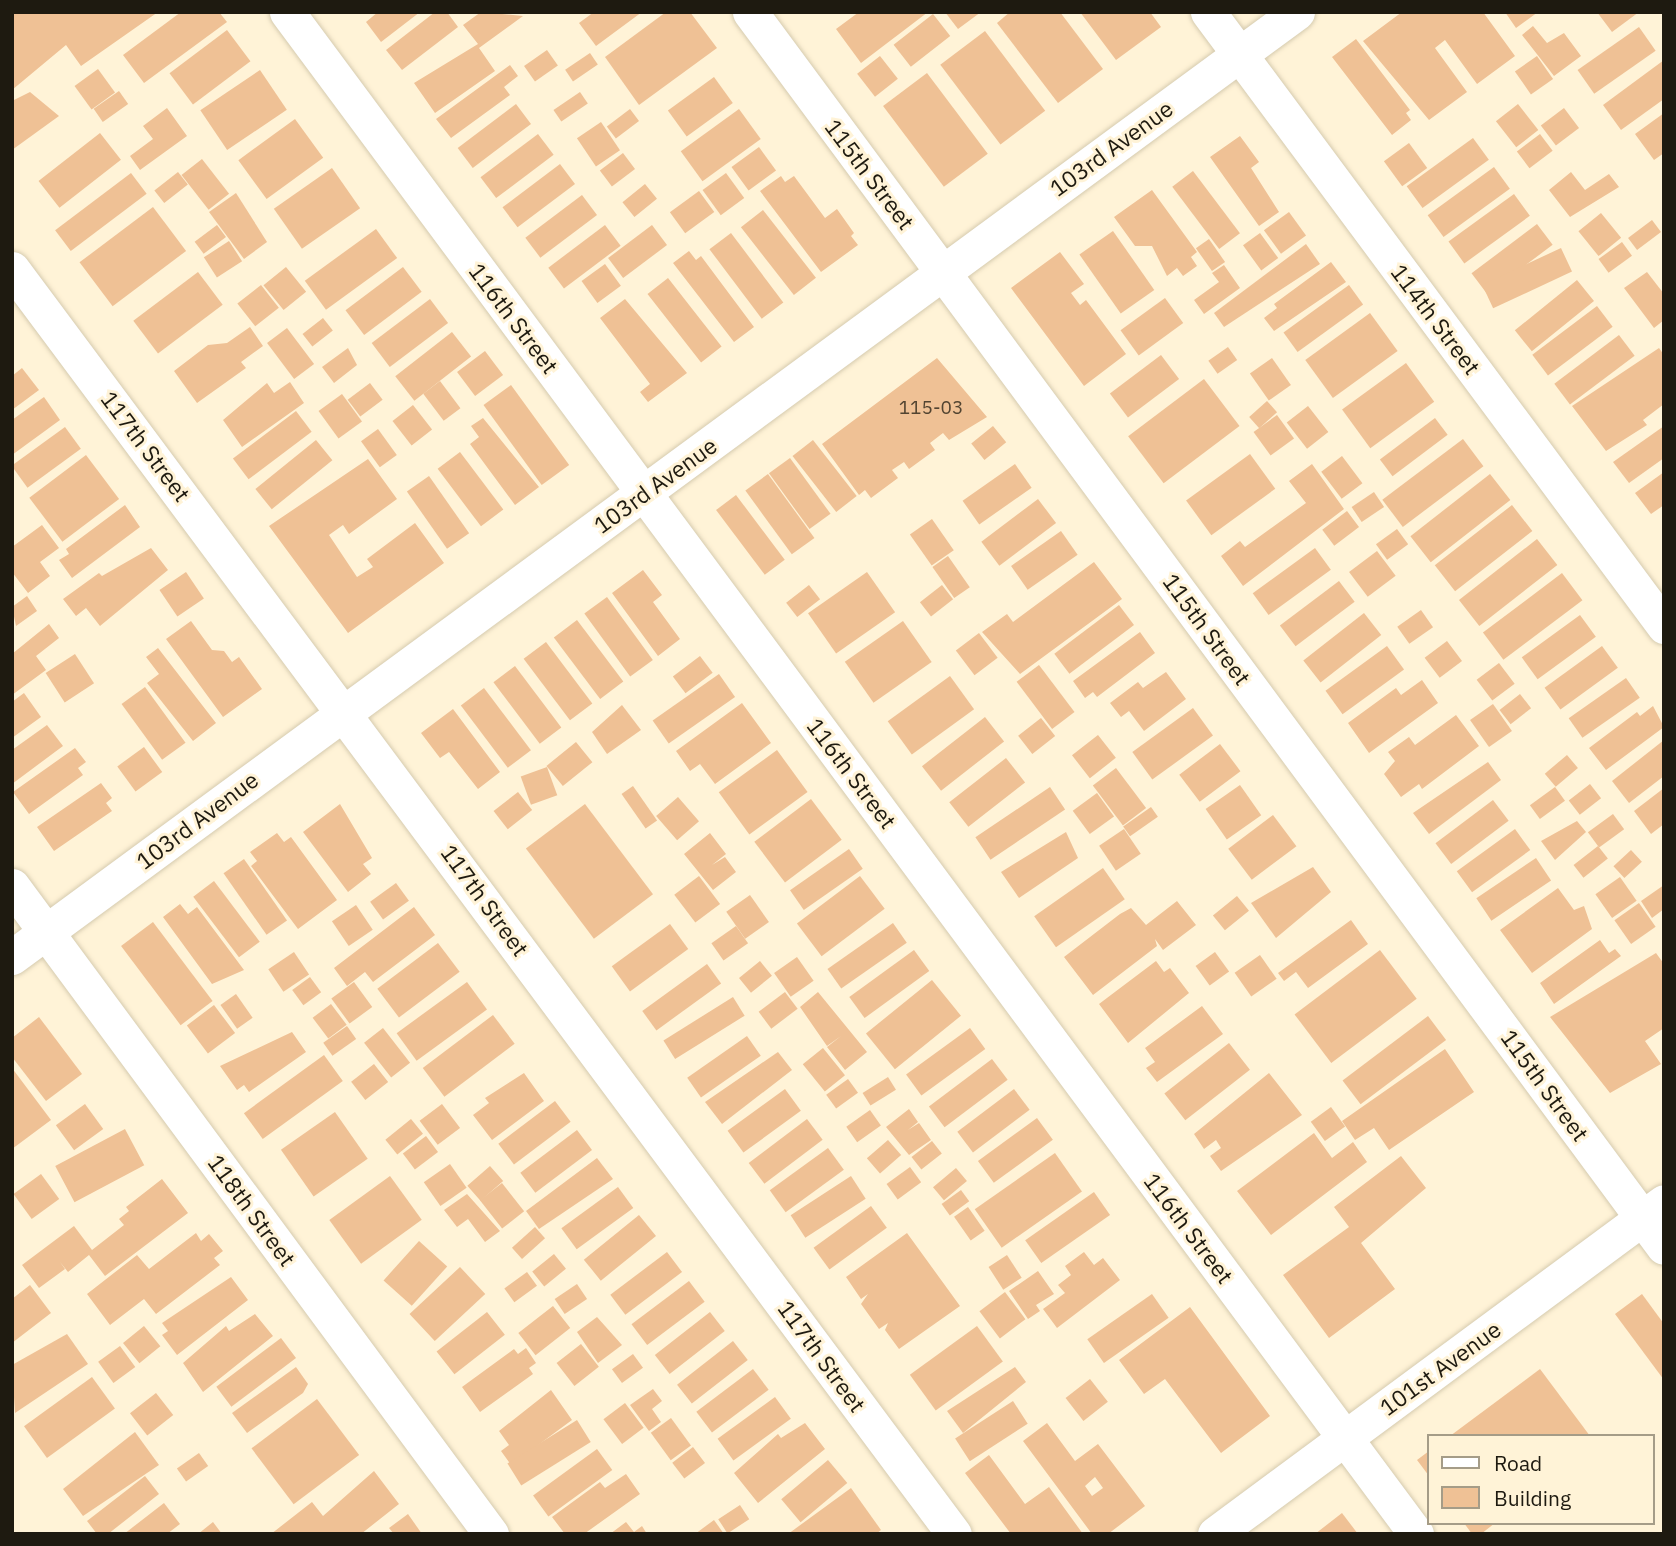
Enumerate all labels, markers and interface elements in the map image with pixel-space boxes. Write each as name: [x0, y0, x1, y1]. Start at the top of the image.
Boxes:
street label: 103rd Avenue: [1044, 94, 1178, 202]
street label: 115th Street: [820, 113, 920, 235]
street label: 116th Street: [464, 257, 564, 379]
street label: 114th Street: [1386, 258, 1486, 380]
street label: 117th Street: [96, 385, 196, 507]
house number: 115-03: [899, 397, 963, 419]
street label: 103rd Avenue: [588, 431, 722, 539]
street label: 115th Street: [1157, 568, 1257, 690]
street label: 116th Street: [802, 712, 902, 834]
street label: 103rd Avenue: [131, 765, 263, 875]
street label: 117th Street: [435, 839, 535, 961]
street label: 115th Street: [1495, 1024, 1595, 1146]
street label: 118th Street: [202, 1149, 302, 1271]
street label: 116th Street: [1139, 1167, 1239, 1289]
street label: 117th Street: [772, 1295, 872, 1417]
street label: 101st Avenue: [1374, 1315, 1506, 1421]
legend: [1428, 1434, 1655, 1525]
text: Road: [1494, 1449, 1542, 1477]
text: Building: [1494, 1484, 1571, 1512]

